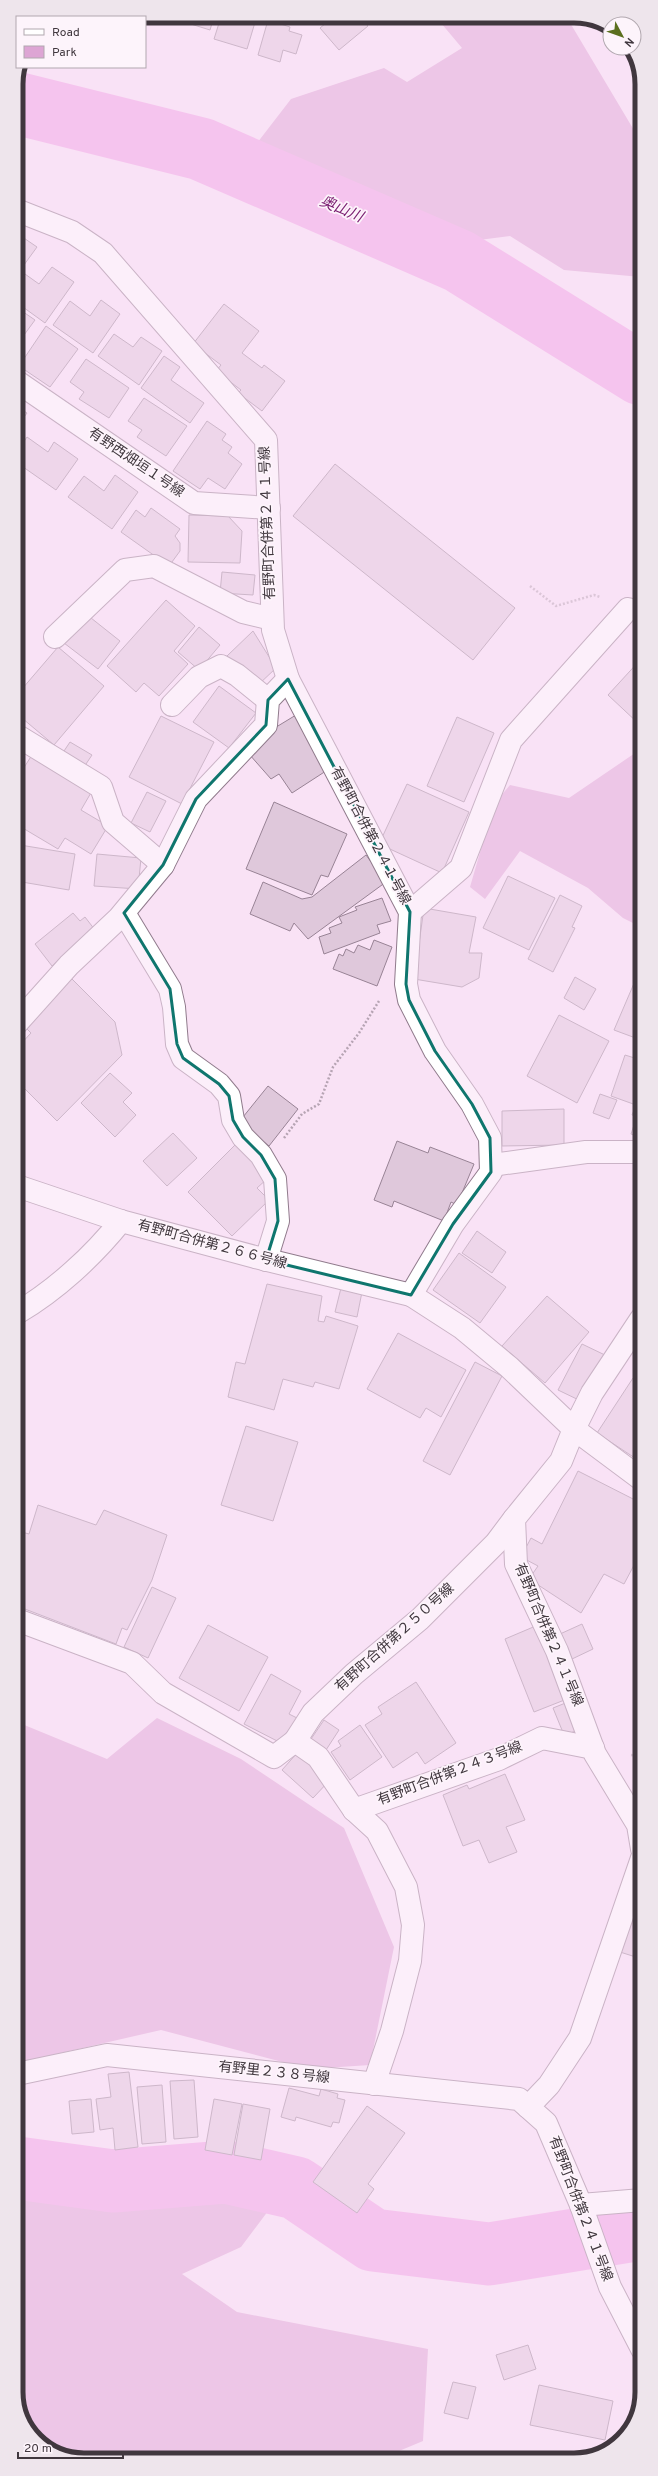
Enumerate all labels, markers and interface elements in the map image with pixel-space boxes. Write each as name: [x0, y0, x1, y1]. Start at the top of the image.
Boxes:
legend: [16, 16, 146, 68]
north arrow: [602, 16, 642, 56]
text: Road: [52, 25, 80, 41]
text: N: [621, 34, 637, 49]
text: Park: [52, 45, 77, 61]
water label: 奥山川: [317, 192, 367, 228]
street label: 有野西畑垣１号線: [85, 425, 187, 501]
street label: 有野町合併第２４１号線: [256, 446, 279, 600]
street label: 有野町合併第２４１号線: [326, 764, 415, 908]
street label: 有野町合併第２６６号線: [135, 1216, 289, 1273]
street label: 有野町合併第２４１号線: [510, 1560, 587, 1709]
street label: 有野町合併第２５０号線: [331, 1579, 458, 1696]
street label: 有野町合併第２４３号線: [375, 1738, 525, 1810]
street label: 有野里２３８号線: [217, 2059, 331, 2087]
street label: 有野町合併第２４１号線: [544, 2134, 616, 2284]
scale bar: [18, 2434, 123, 2460]
text: 20 m: [24, 2441, 52, 2457]

